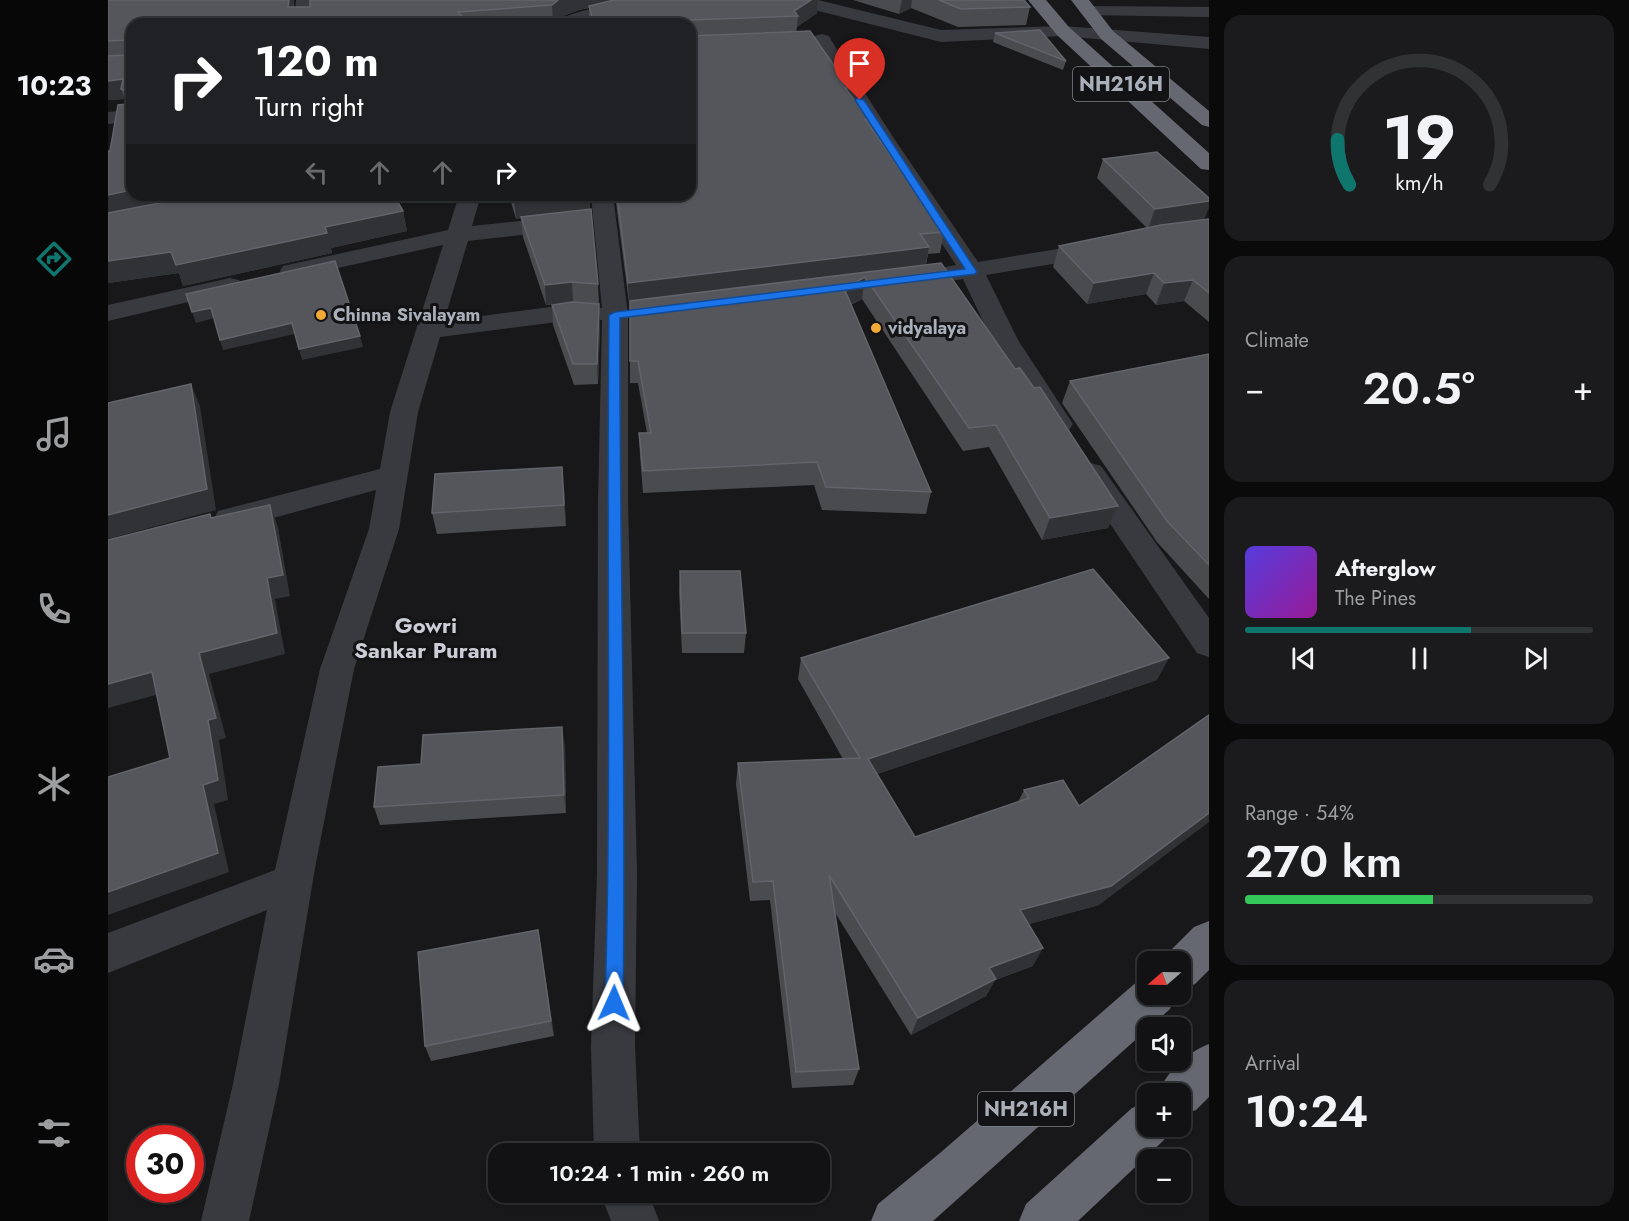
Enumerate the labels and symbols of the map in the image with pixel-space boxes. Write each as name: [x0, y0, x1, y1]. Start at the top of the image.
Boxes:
pin: [834, 38, 885, 100]
road number: NH216H: [1073, 67, 1169, 101]
place label: Chinna Sivalayam: [333, 302, 480, 328]
marker: Chinna Sivalayam: [314, 308, 328, 322]
place label: vidyalaya: [887, 315, 966, 341]
marker: vidyalaya: [869, 321, 883, 335]
district label: Gowri Sankar Puram: [354, 609, 498, 666]
north arrow: [1137, 951, 1191, 1005]
position arrow: [582, 971, 646, 1035]
road number: NH216H: [978, 1092, 1074, 1126]
speed limit sign: 30: [126, 1125, 204, 1203]

